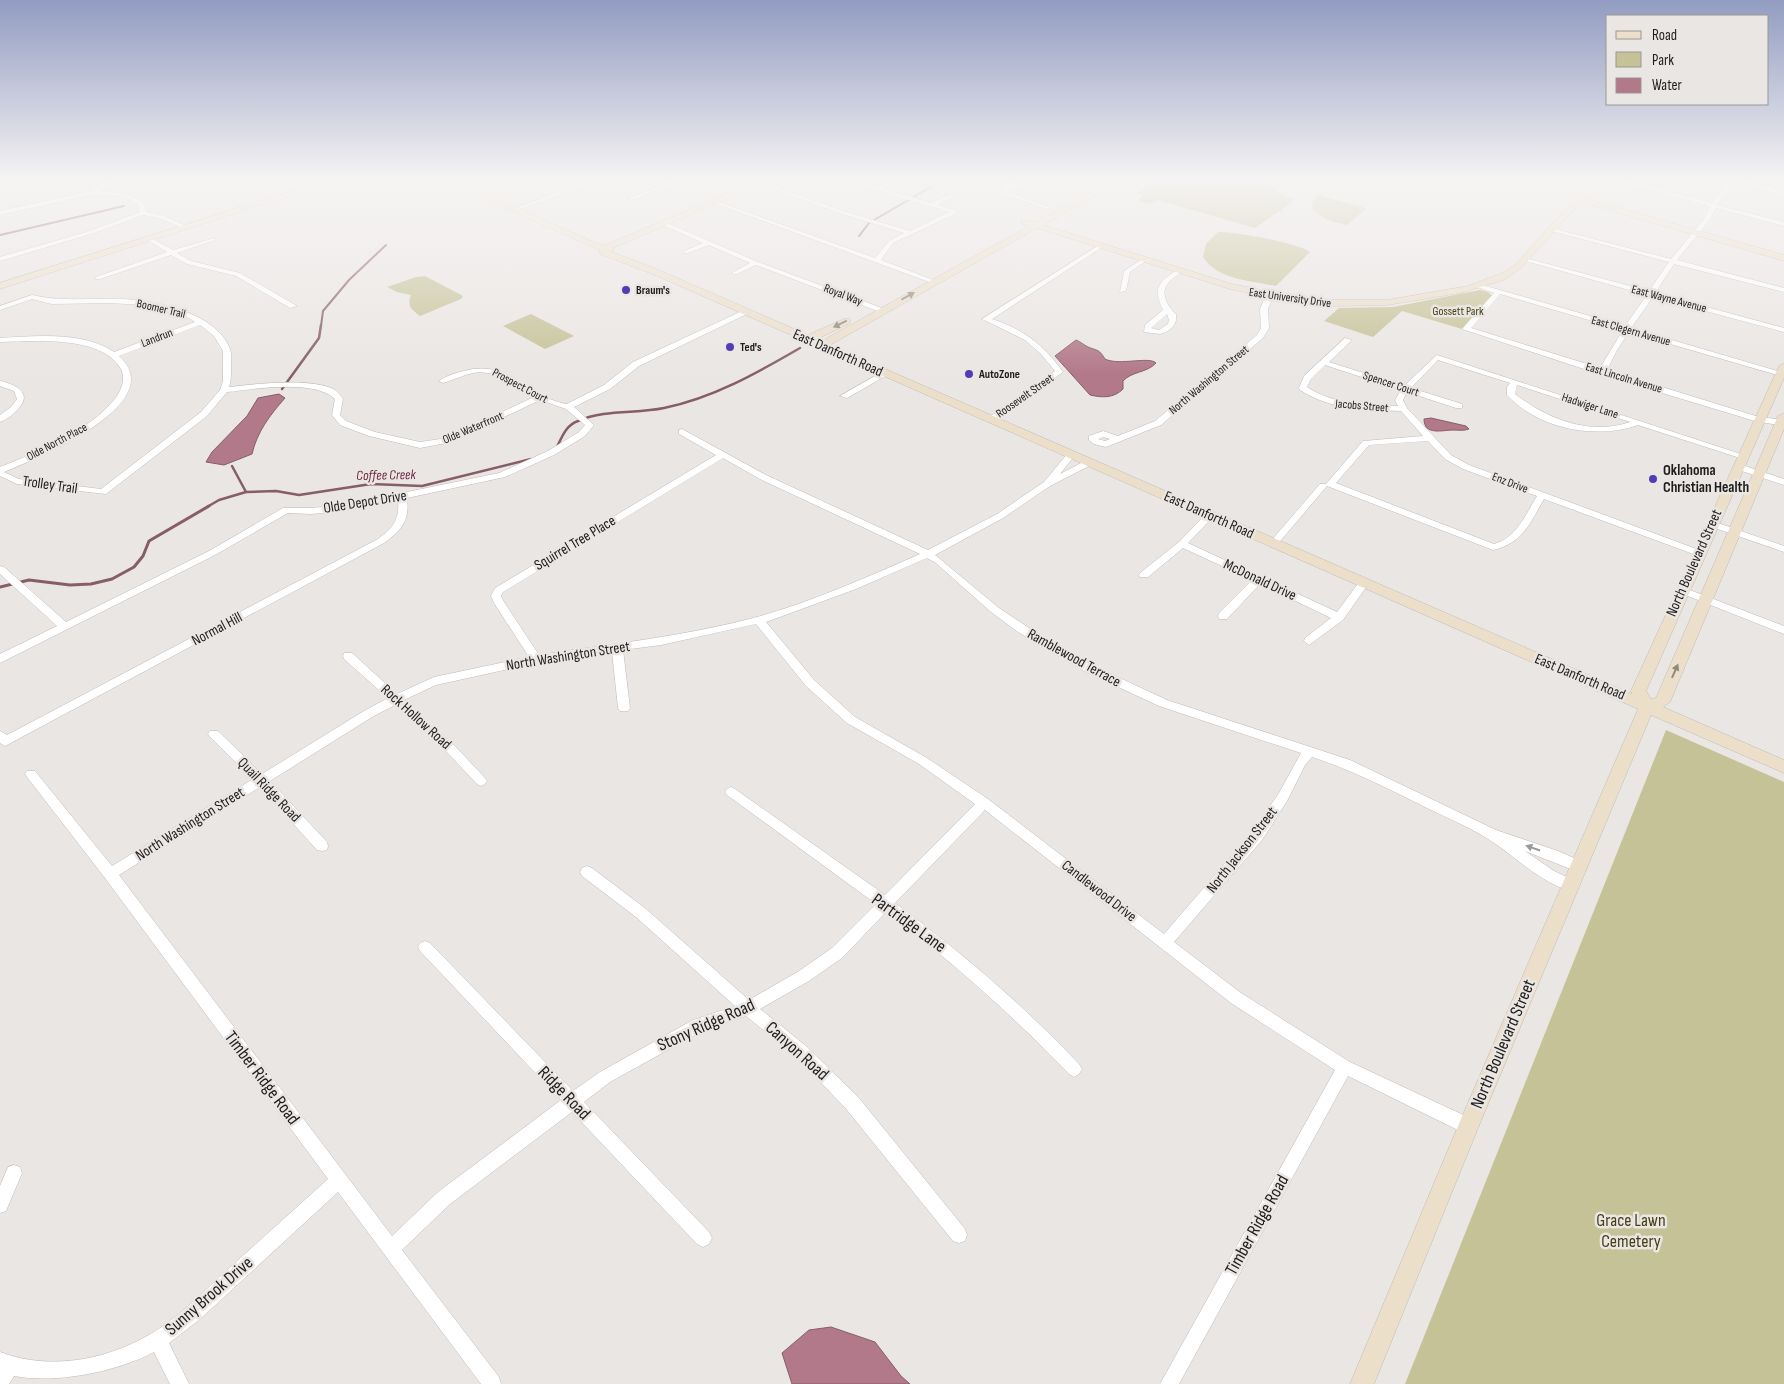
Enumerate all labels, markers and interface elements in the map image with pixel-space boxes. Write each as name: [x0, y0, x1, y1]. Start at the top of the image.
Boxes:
legend: [1606, 15, 1769, 105]
text: Road: [1652, 26, 1677, 45]
text: Park: [1652, 51, 1674, 70]
text: Water: [1652, 76, 1683, 95]
street label: Royal Way: [822, 281, 865, 309]
street label: East Wayne Avenue: [1630, 282, 1708, 316]
place label: Braum's: [636, 283, 670, 298]
marker: Braum's: [620, 284, 632, 296]
street label: East University Drive: [1248, 285, 1332, 311]
one-way arrow: [901, 292, 916, 300]
street label: Boomer Trail: [135, 296, 187, 322]
park label: Gossett Park: [1432, 304, 1484, 319]
street label: East Clegern Avenue: [1590, 313, 1672, 349]
one-way arrow: [833, 319, 848, 328]
street label: Landrun: [139, 325, 175, 351]
street label: East Danforth Road: [790, 325, 886, 381]
place label: Ted's: [740, 340, 762, 355]
marker: Ted's: [724, 341, 736, 353]
street label: North Washington Street: [1166, 342, 1252, 418]
street label: East Lincoln Avenue: [1584, 359, 1664, 397]
street label: Prospect Court: [490, 365, 551, 407]
place label: AutoZone: [978, 367, 1020, 382]
marker: AutoZone: [963, 368, 975, 380]
street label: Spencer Court: [1361, 368, 1421, 400]
street label: Roosevelt Street: [993, 370, 1057, 421]
street label: Hadwiger Lane: [1560, 390, 1620, 422]
street label: Jacobs Street: [1334, 396, 1390, 416]
street label: Olde Waterfront: [440, 408, 506, 448]
street label: Olde North Place: [24, 420, 90, 464]
place label: Oklahoma Christian Health: [1663, 461, 1749, 497]
water label: Coffee Creek: [356, 466, 417, 484]
street label: Enz Drive: [1490, 469, 1530, 497]
street label: Trolley Trail: [21, 472, 79, 498]
marker: Oklahoma Christian Health: [1647, 473, 1659, 485]
street label: Olde Depot Drive: [322, 486, 408, 518]
street label: East Danforth Road: [1161, 487, 1257, 543]
street label: North Boulevard Street: [1662, 506, 1726, 620]
street label: Squirrel Tree Place: [531, 511, 619, 575]
street label: McDonald Drive: [1220, 555, 1300, 605]
street label: Normal Hill: [188, 608, 246, 650]
street label: Ramblewood Terrace: [1024, 625, 1124, 691]
street label: North Washington Street: [505, 637, 632, 675]
street label: East Danforth Road: [1532, 649, 1628, 705]
one-way arrow: [1672, 664, 1680, 678]
street label: Rock Hollow Road: [377, 680, 455, 754]
street label: Quail Ridge Road: [233, 754, 305, 826]
street label: North Washington Street: [132, 783, 248, 865]
street label: North Jackson Street: [1202, 803, 1282, 897]
one-way arrow: [1525, 844, 1540, 852]
street label: Candlewood Drive: [1058, 856, 1140, 926]
street label: Partridge Lane: [868, 889, 950, 957]
street label: North Boulevard Street: [1466, 976, 1540, 1112]
street label: Stony Ridge Road: [654, 994, 758, 1056]
street label: Canyon Road: [761, 1017, 833, 1085]
street label: Timber Ridge Road: [220, 1027, 304, 1129]
street label: Ridge Road: [533, 1062, 595, 1124]
street label: Timber Ridge Road: [1221, 1171, 1293, 1279]
park label: Grace Lawn Cemetery: [1596, 1210, 1666, 1252]
street label: Sunny Brook Drive: [161, 1252, 257, 1340]

